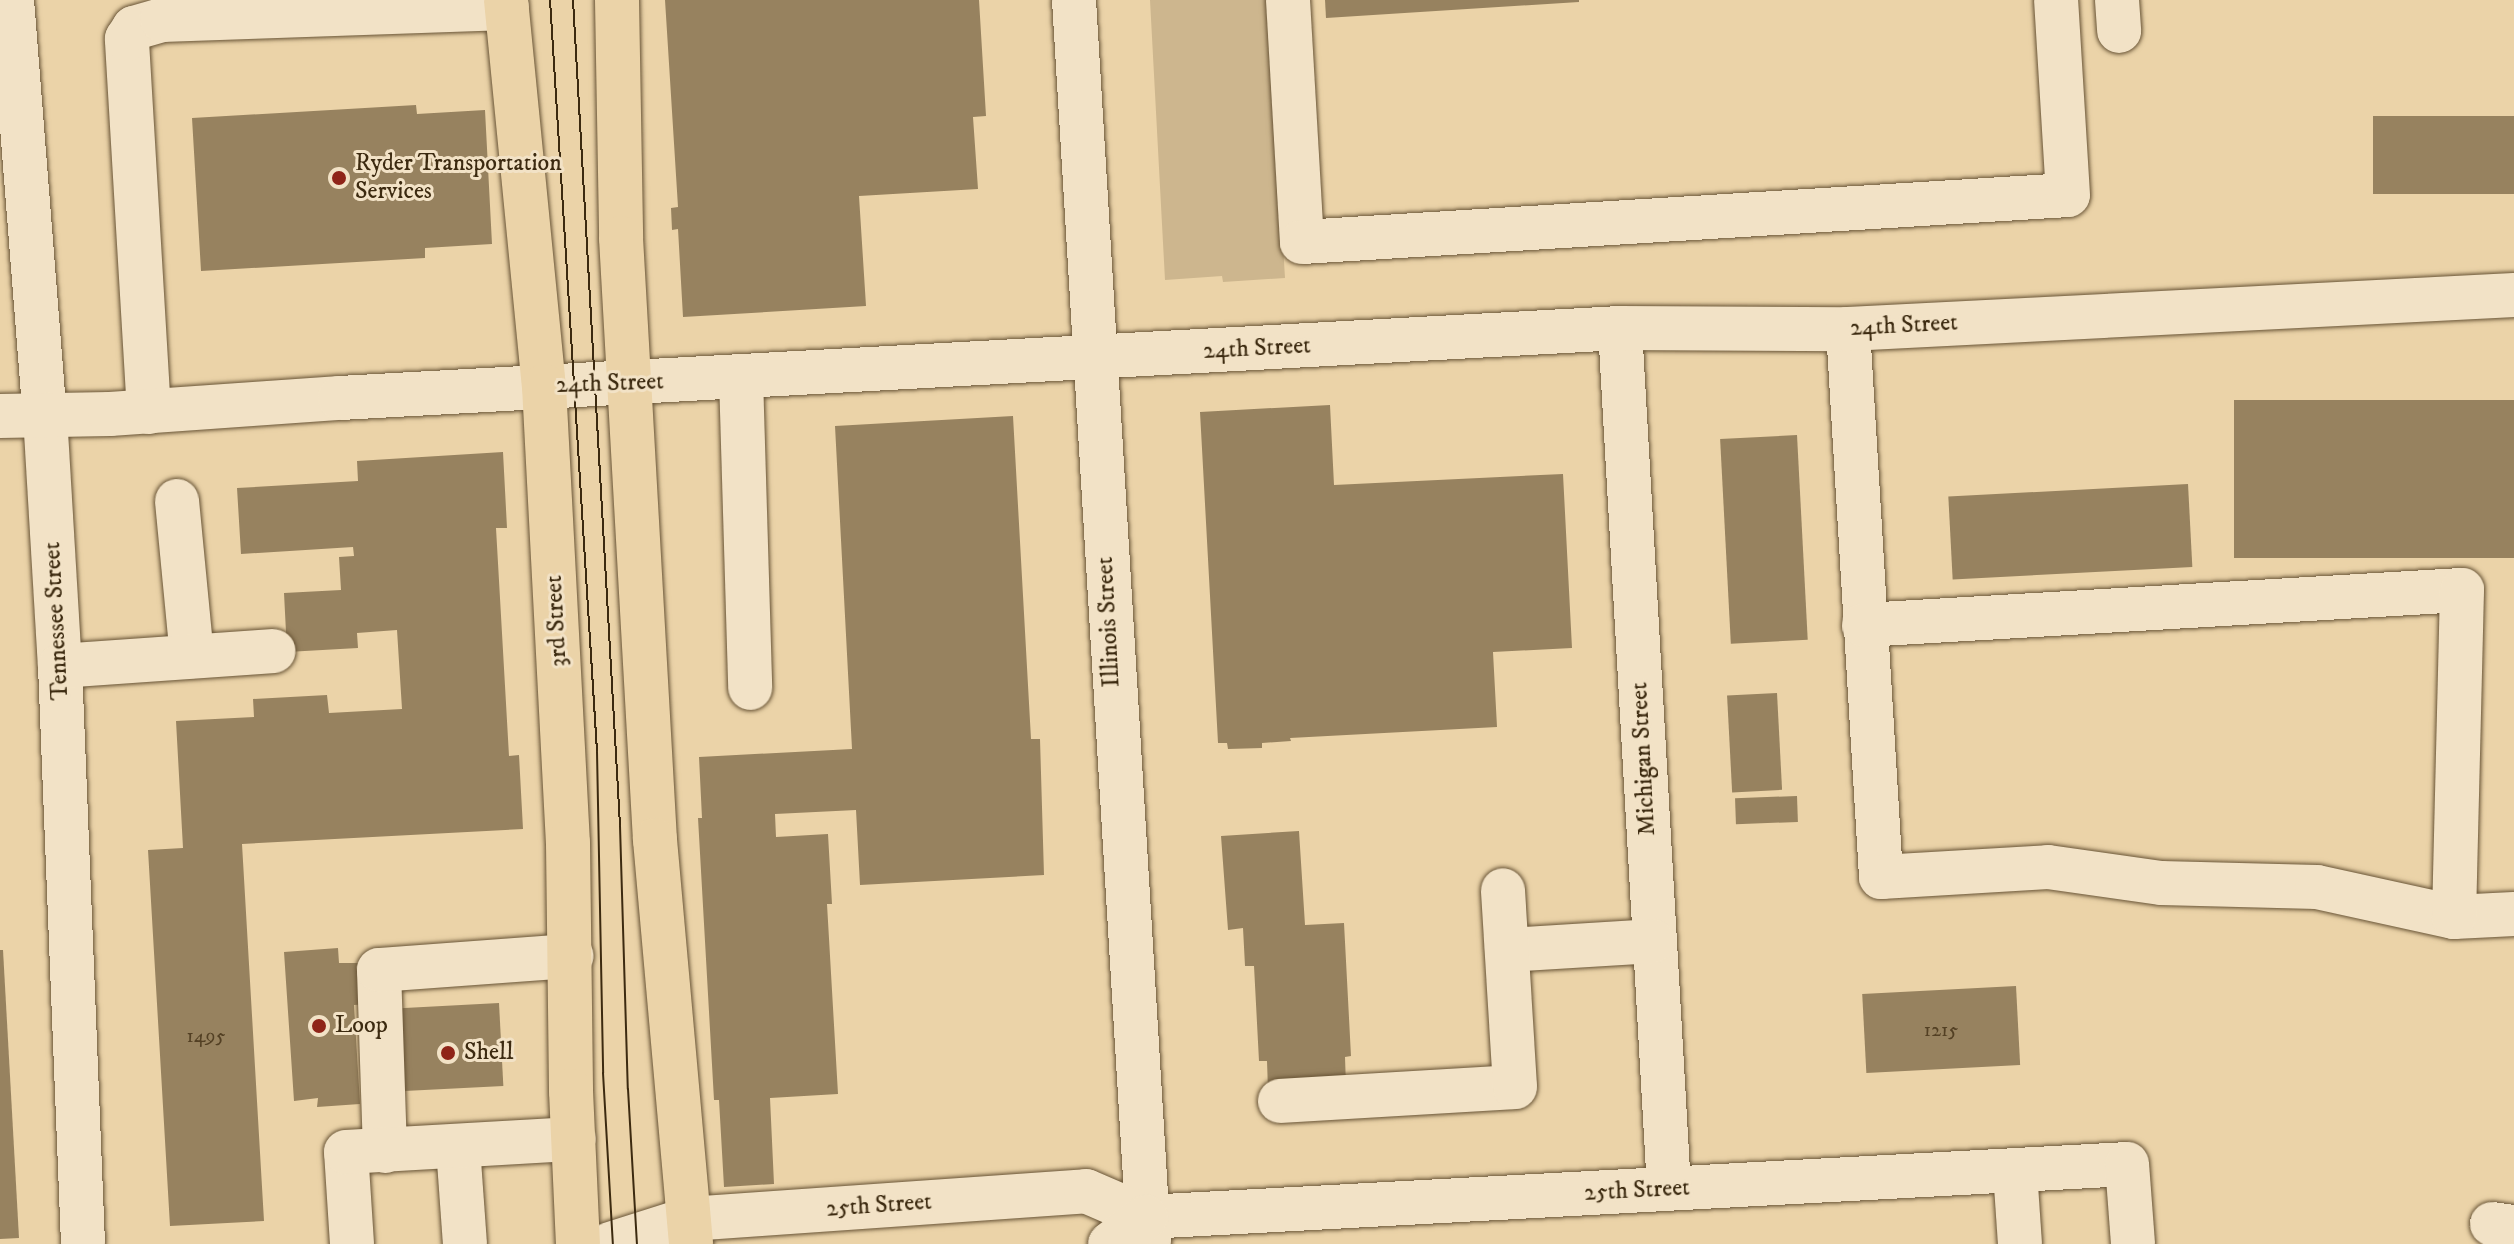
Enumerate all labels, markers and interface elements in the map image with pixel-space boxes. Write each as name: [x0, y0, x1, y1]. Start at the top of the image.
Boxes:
place label: Ryder Transportation Services: [355, 150, 562, 206]
marker: Ryder Transportation Services: [330, 169, 348, 187]
street label: 24th Street: [1849, 309, 1959, 343]
street label: 24th Street: [1202, 332, 1312, 366]
street label: 24th Street: [556, 368, 664, 400]
street label: Tennessee Street: [38, 541, 76, 701]
street label: Illinois Street: [1091, 556, 1127, 688]
street label: 3rd Street: [540, 574, 574, 668]
street label: Michigan Street: [1626, 682, 1662, 836]
place label: Loop: [335, 1012, 388, 1040]
marker: Loop: [310, 1017, 328, 1035]
house number: 1215: [1924, 1018, 1958, 1042]
house number: 1495: [187, 1024, 225, 1048]
place label: Shell: [464, 1039, 513, 1067]
marker: Shell: [439, 1044, 457, 1062]
street label: 25th Street: [1583, 1174, 1691, 1208]
street label: 25th Street: [825, 1188, 933, 1224]

